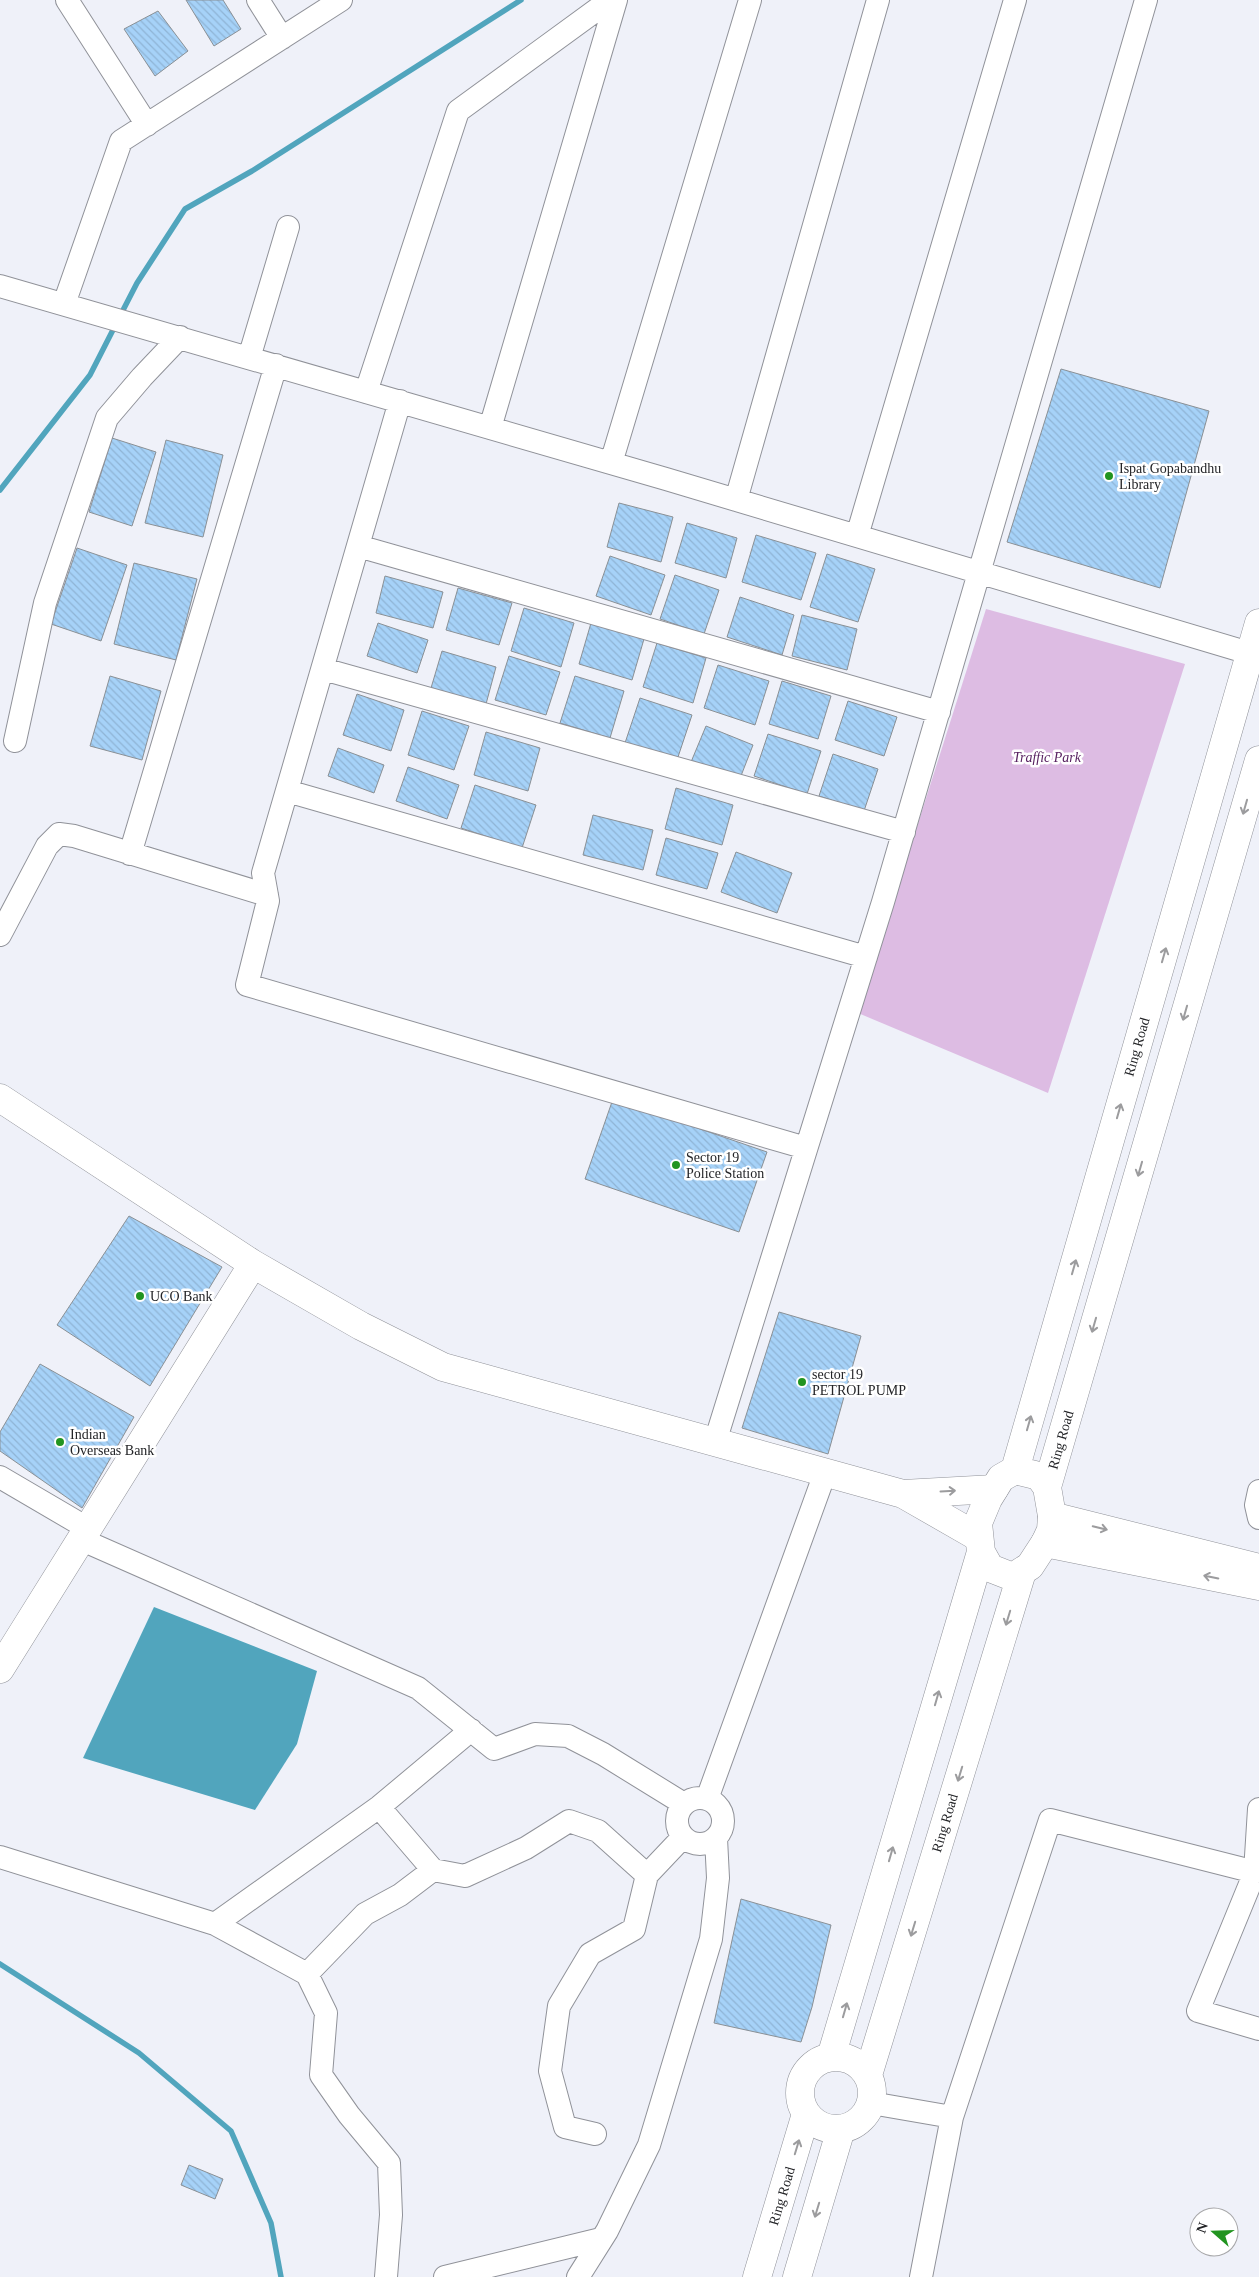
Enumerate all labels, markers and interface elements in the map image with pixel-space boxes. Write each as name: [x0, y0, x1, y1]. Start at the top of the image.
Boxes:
place label: Ispat Gopabandhu Library: [1119, 461, 1221, 492]
marker: Ispat Gopabandhu Library: [1103, 470, 1115, 482]
park label: Traffic Park: [1013, 750, 1082, 765]
one-way arrow: [1240, 798, 1250, 814]
one-way arrow: [1159, 947, 1169, 963]
one-way arrow: [1180, 1005, 1190, 1021]
street label: Ring Road: [1121, 1016, 1153, 1078]
one-way arrow: [1114, 1104, 1124, 1120]
place label: Sector 19 Police Station: [686, 1150, 764, 1181]
marker: Sector 19 Police Station: [670, 1159, 682, 1171]
one-way arrow: [1134, 1161, 1144, 1177]
one-way arrow: [1069, 1260, 1079, 1276]
place label: UCO Bank: [150, 1289, 213, 1304]
marker: UCO Bank: [134, 1290, 146, 1302]
one-way arrow: [1089, 1317, 1099, 1333]
place label: sector 19 PETROL PUMP: [812, 1367, 906, 1398]
marker: sector 19 PETROL PUMP: [796, 1376, 808, 1388]
street label: Ring Road: [1045, 1409, 1077, 1471]
one-way arrow: [1025, 1416, 1034, 1432]
place label: Indian Overseas Bank: [70, 1427, 154, 1458]
marker: Indian Overseas Bank: [54, 1436, 66, 1448]
one-way arrow: [940, 1487, 956, 1496]
one-way arrow: [1091, 1524, 1107, 1533]
one-way arrow: [1204, 1571, 1220, 1581]
one-way arrow: [1002, 1610, 1012, 1626]
one-way arrow: [933, 1691, 943, 1707]
one-way arrow: [955, 1765, 965, 1781]
street label: Ring Road: [929, 1792, 961, 1854]
one-way arrow: [887, 1847, 897, 1863]
one-way arrow: [907, 1921, 917, 1937]
one-way arrow: [841, 2003, 851, 2019]
one-way arrow: [792, 2139, 802, 2155]
street label: Ring Road: [766, 2165, 798, 2227]
one-way arrow: [811, 2201, 821, 2217]
north arrow: [1189, 2207, 1239, 2257]
text: N: [1193, 2220, 1211, 2235]

